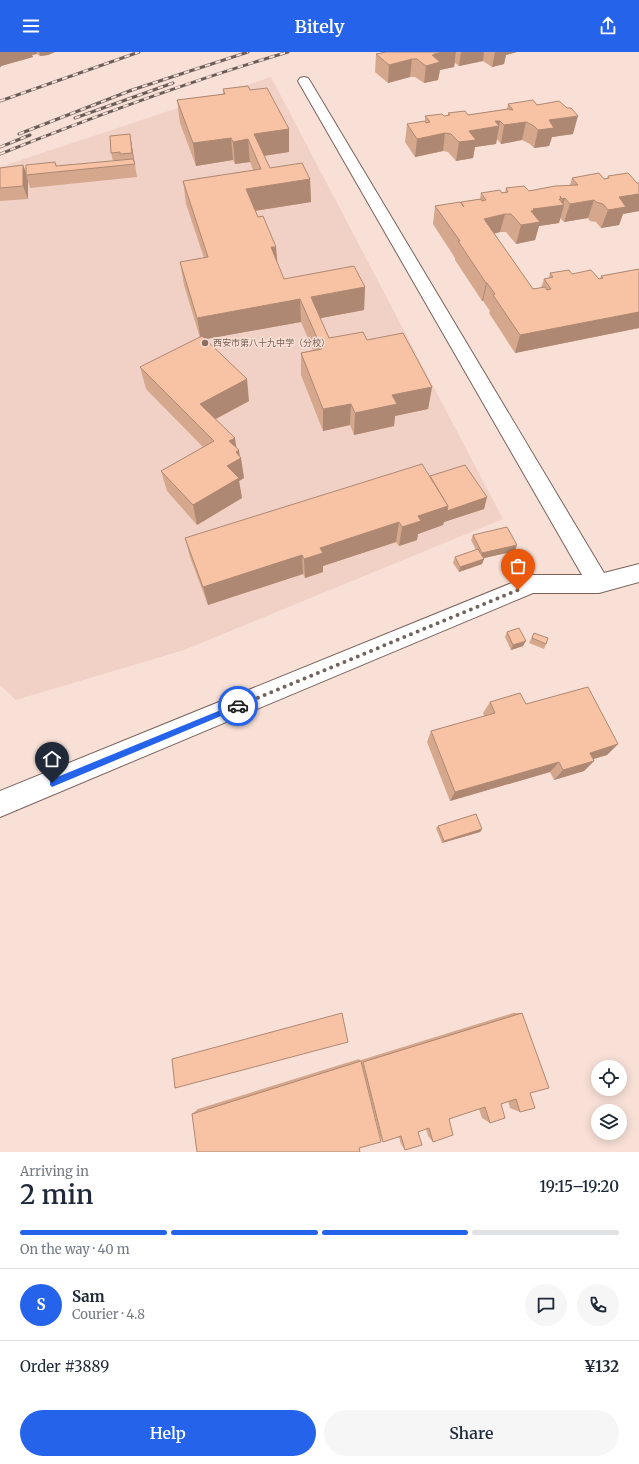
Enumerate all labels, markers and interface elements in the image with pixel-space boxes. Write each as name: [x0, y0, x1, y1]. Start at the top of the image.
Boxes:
icon: menu: [20, 15, 42, 37]
text: Bitely: [294, 15, 345, 38]
icon: share: [597, 15, 619, 37]
place label: 西安市第八十九中学（分校）: [213, 337, 330, 348]
marker: 西安市第八十九中学（分校）: [200, 338, 210, 348]
pin: [501, 549, 535, 590]
icon: bag: [507, 555, 529, 577]
courier: [218, 686, 258, 726]
icon: car: [227, 695, 249, 717]
pin: [35, 742, 69, 783]
icon: home: [41, 748, 63, 770]
map controls: [591, 1060, 627, 1140]
button: locate: [591, 1060, 627, 1096]
button: layers: [591, 1104, 627, 1140]
text: Arriving in: [20, 1163, 89, 1180]
text: 19:15–19:20: [540, 1177, 619, 1196]
text: 2 min: [20, 1178, 93, 1211]
text: On the way · 40 m: [20, 1241, 130, 1258]
button: chat: [525, 1284, 567, 1326]
button: phone: [577, 1284, 619, 1326]
text: Sam: [72, 1287, 105, 1306]
text: S: [36, 1295, 46, 1314]
text: Courier · 4.8: [72, 1306, 145, 1323]
text: Order #3889: [20, 1357, 109, 1376]
text: ¥132: [584, 1357, 619, 1376]
button: Help: [20, 1410, 316, 1456]
button: Share: [324, 1410, 619, 1456]

